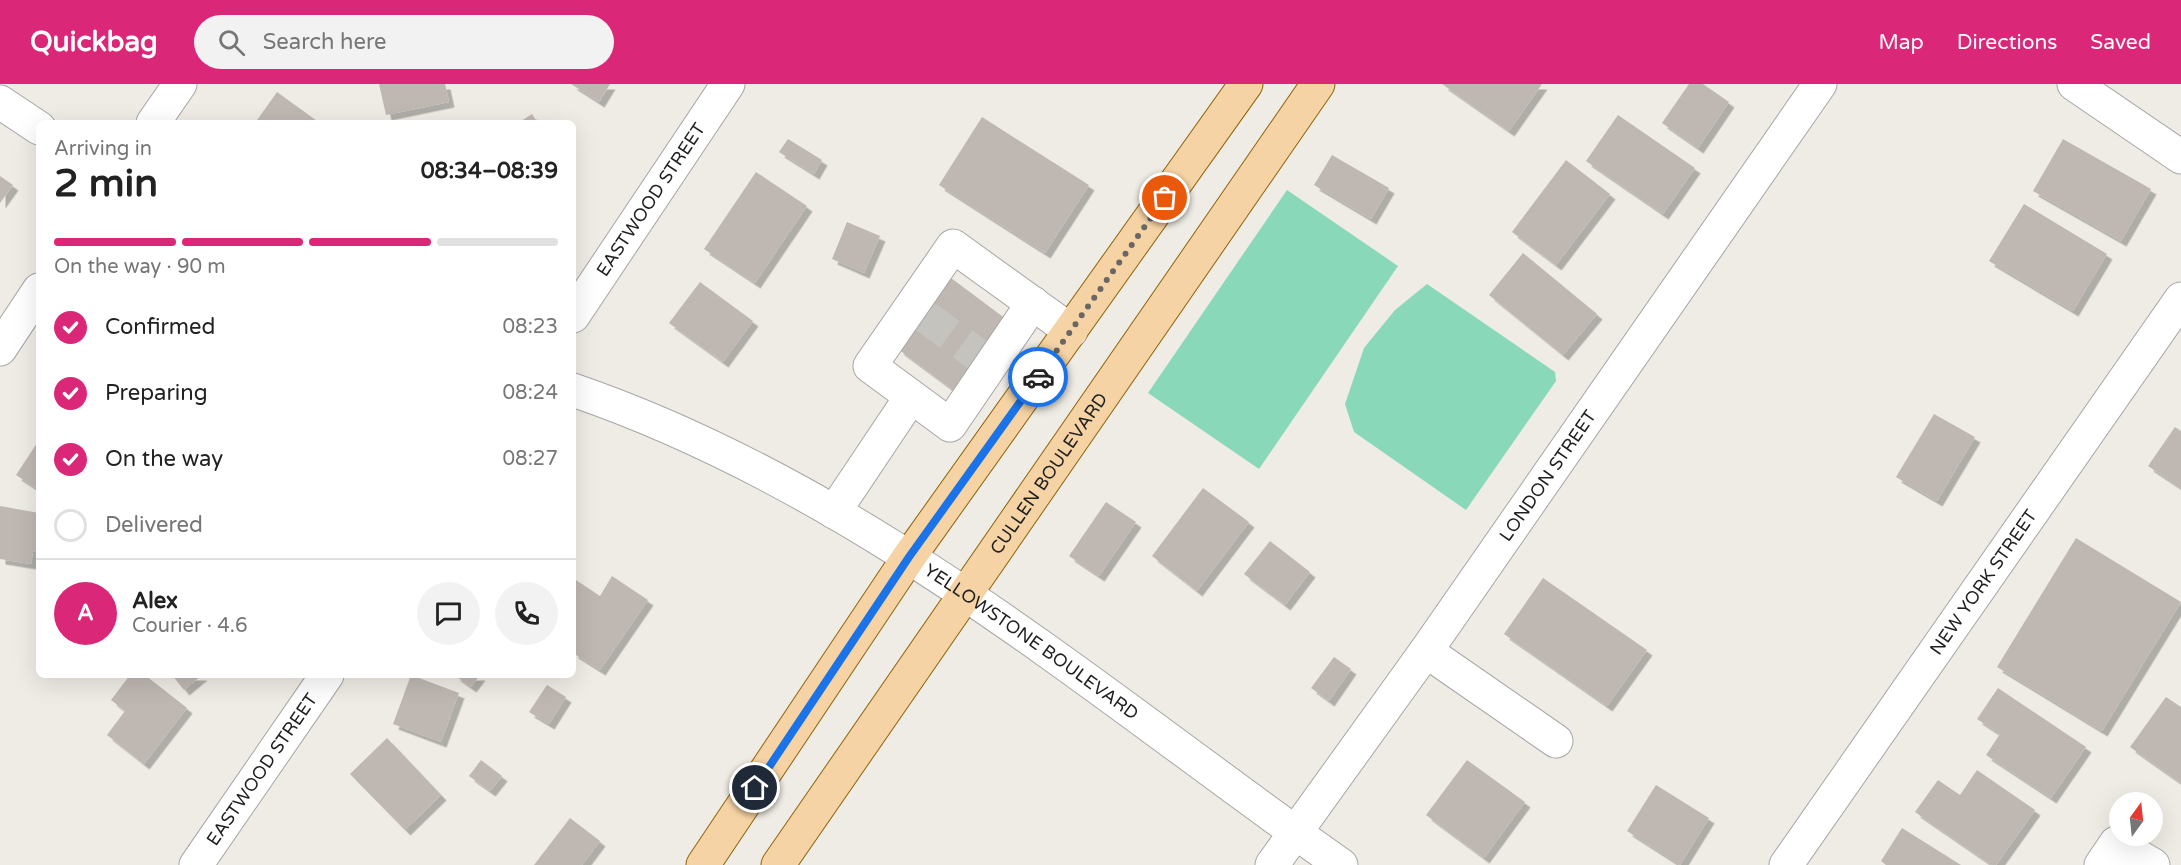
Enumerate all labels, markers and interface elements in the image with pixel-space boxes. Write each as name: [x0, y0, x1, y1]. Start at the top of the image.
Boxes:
search box: [194, 15, 614, 69]
text: Quickbag: [30, 25, 158, 59]
icon: search: [215, 26, 248, 59]
text: Search here: [263, 29, 387, 55]
text: Map: [1878, 30, 1924, 55]
text: Directions: [1957, 30, 2057, 55]
text: Saved: [2090, 30, 2151, 55]
street label: EASTWOOD STREET: [592, 119, 710, 281]
text: Arriving in: [54, 137, 152, 161]
text: 08:34–08:39: [421, 158, 558, 184]
text: 2 min: [54, 160, 158, 207]
pin: [1139, 172, 1190, 223]
icon: bag: [1148, 181, 1181, 214]
text: On the way · 90 m: [54, 255, 226, 279]
icon: check: [54, 311, 87, 344]
text: Confirmed: [105, 314, 215, 340]
text: 08:23: [503, 315, 558, 339]
courier: [1008, 347, 1068, 407]
icon: car: [1022, 361, 1055, 394]
icon: check: [54, 377, 87, 410]
text: Preparing: [105, 380, 208, 406]
text: 08:24: [503, 381, 558, 405]
street label: CULLEN BOULEVARD: [985, 388, 1112, 559]
street label: LONDON STREET: [1495, 406, 1601, 546]
icon: check: [54, 443, 87, 476]
text: On the way: [105, 446, 223, 472]
text: 08:27: [503, 447, 558, 471]
street label: NEW YORK STREET: [1925, 505, 2042, 659]
text: Delivered: [105, 512, 203, 538]
street label: YELLOWSTONE BOULEVARD: [920, 559, 1143, 725]
button: chat: [417, 582, 480, 645]
button: phone: [495, 582, 558, 645]
text: Alex: [132, 588, 178, 614]
text: A: [77, 600, 94, 626]
text: Courier · 4.6: [132, 614, 247, 638]
street label: EASTWOOD STREET: [202, 689, 322, 850]
pin: [729, 762, 780, 813]
icon: home: [738, 771, 771, 804]
north arrow: [2109, 792, 2163, 846]
map controls: [2109, 792, 2163, 846]

